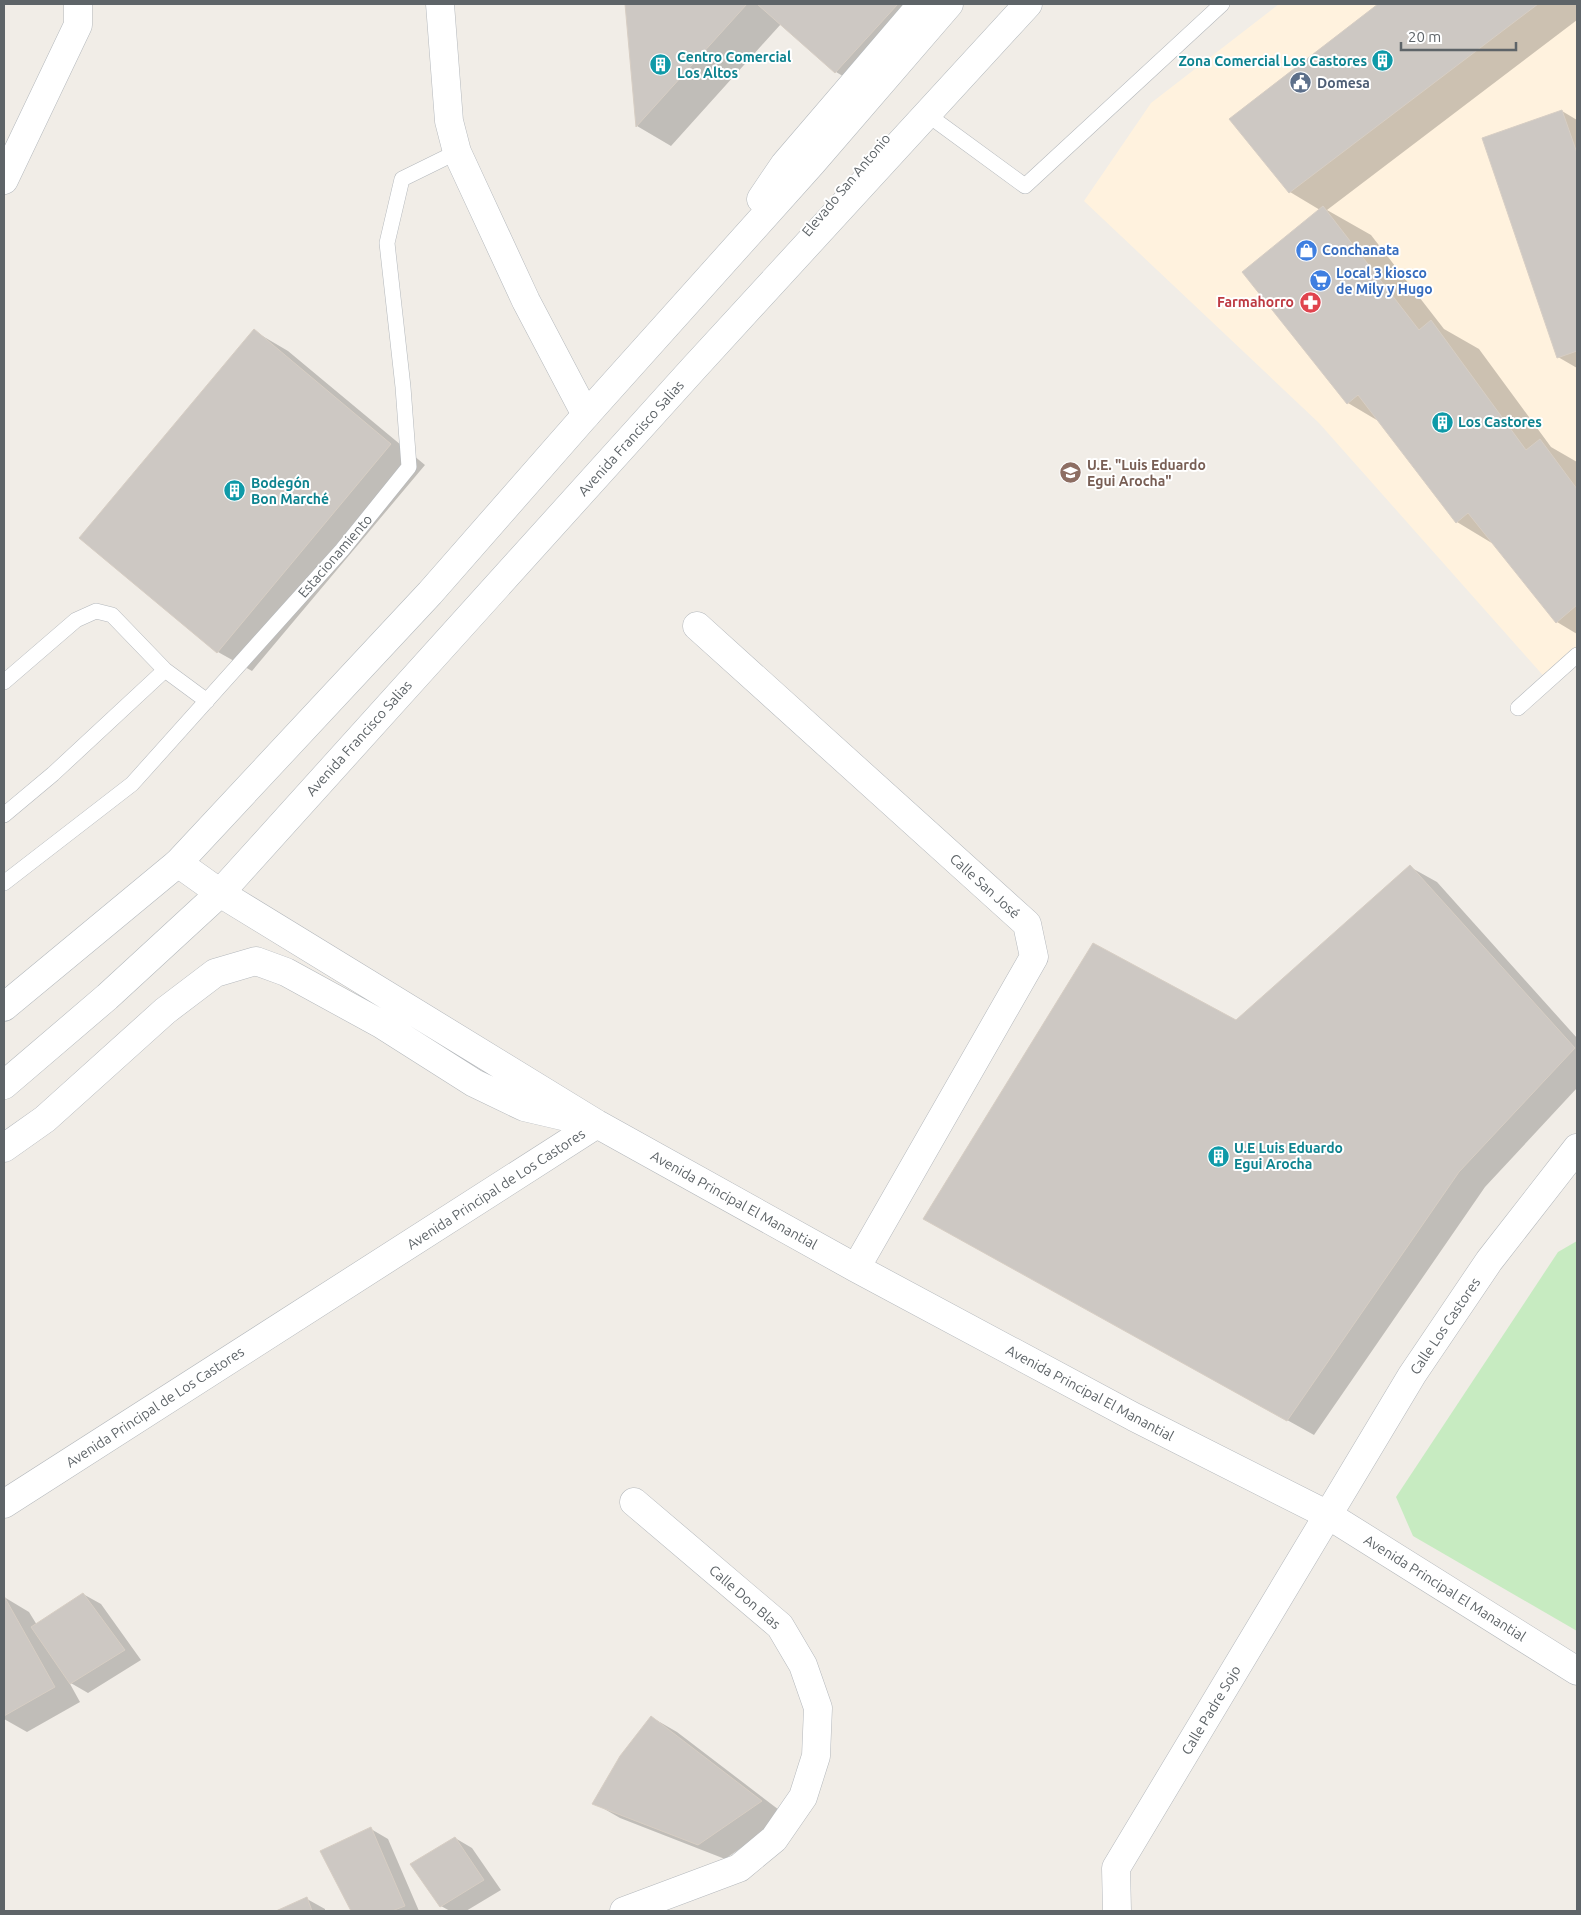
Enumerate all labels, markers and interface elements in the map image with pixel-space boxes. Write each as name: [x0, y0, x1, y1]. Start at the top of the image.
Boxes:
scale bar: [1401, 20, 1516, 52]
text: 20 m: [1408, 28, 1441, 45]
place label: Centro Comercial Los Altos: [677, 49, 791, 81]
building icon: Zona Comercial Los Castores: [1371, 49, 1395, 73]
building icon: Centro Comercial Los Altos: [649, 53, 673, 77]
place label: Zona Comercial Los Castores: [1178, 53, 1367, 69]
public building icon: Domesa: [1289, 71, 1313, 95]
place label: Domesa: [1317, 75, 1370, 91]
street label: Elevado San Antonio: [798, 130, 894, 240]
shop icon: Conchanata: [1294, 238, 1318, 262]
place label: Conchanata: [1322, 242, 1399, 258]
place label: Local 3 kiosco de Mily y Hugo: [1336, 265, 1433, 297]
supermarket icon: Local 3 kiosco de Mily y Hugo: [1308, 269, 1332, 293]
pharmacy icon: Farmahorro: [1298, 290, 1322, 314]
place label: Farmahorro: [1217, 294, 1294, 310]
street label: Avenida Francisco Salias: [575, 377, 687, 499]
building icon: Los Castores: [1430, 410, 1454, 434]
place label: Los Castores: [1458, 414, 1542, 430]
place label: U.E. "Luis Eduardo Egui Arocha": [1087, 457, 1206, 489]
school or university icon: U.E. "Luis Eduardo Egui Arocha": [1059, 461, 1083, 485]
place label: Bodegón Bon Marché: [251, 475, 329, 507]
building icon: Bodegón Bon Marché: [223, 479, 247, 503]
street label: Estacionamiento: [295, 511, 375, 601]
street label: Avenida Francisco Salias: [303, 677, 415, 799]
street label: Calle San José: [947, 850, 1023, 922]
street label: Avenida Principal de Los Castores: [404, 1125, 588, 1253]
place label: U.E Luis Eduardo Egui Arocha: [1234, 1140, 1343, 1172]
building icon: U.E Luis Eduardo Egui Arocha: [1206, 1144, 1230, 1168]
street label: Avenida Principal El Manantial: [648, 1147, 820, 1253]
street label: Calle Los Castores: [1407, 1275, 1483, 1377]
street label: Avenida Principal El Manantial: [1003, 1342, 1177, 1444]
street label: Avenida Principal de Los Castores: [63, 1343, 247, 1471]
street label: Avenida Principal El Manantial: [1361, 1531, 1529, 1645]
street label: Calle Don Blas: [706, 1562, 784, 1632]
street label: Calle Padre Sojo: [1178, 1663, 1244, 1757]

